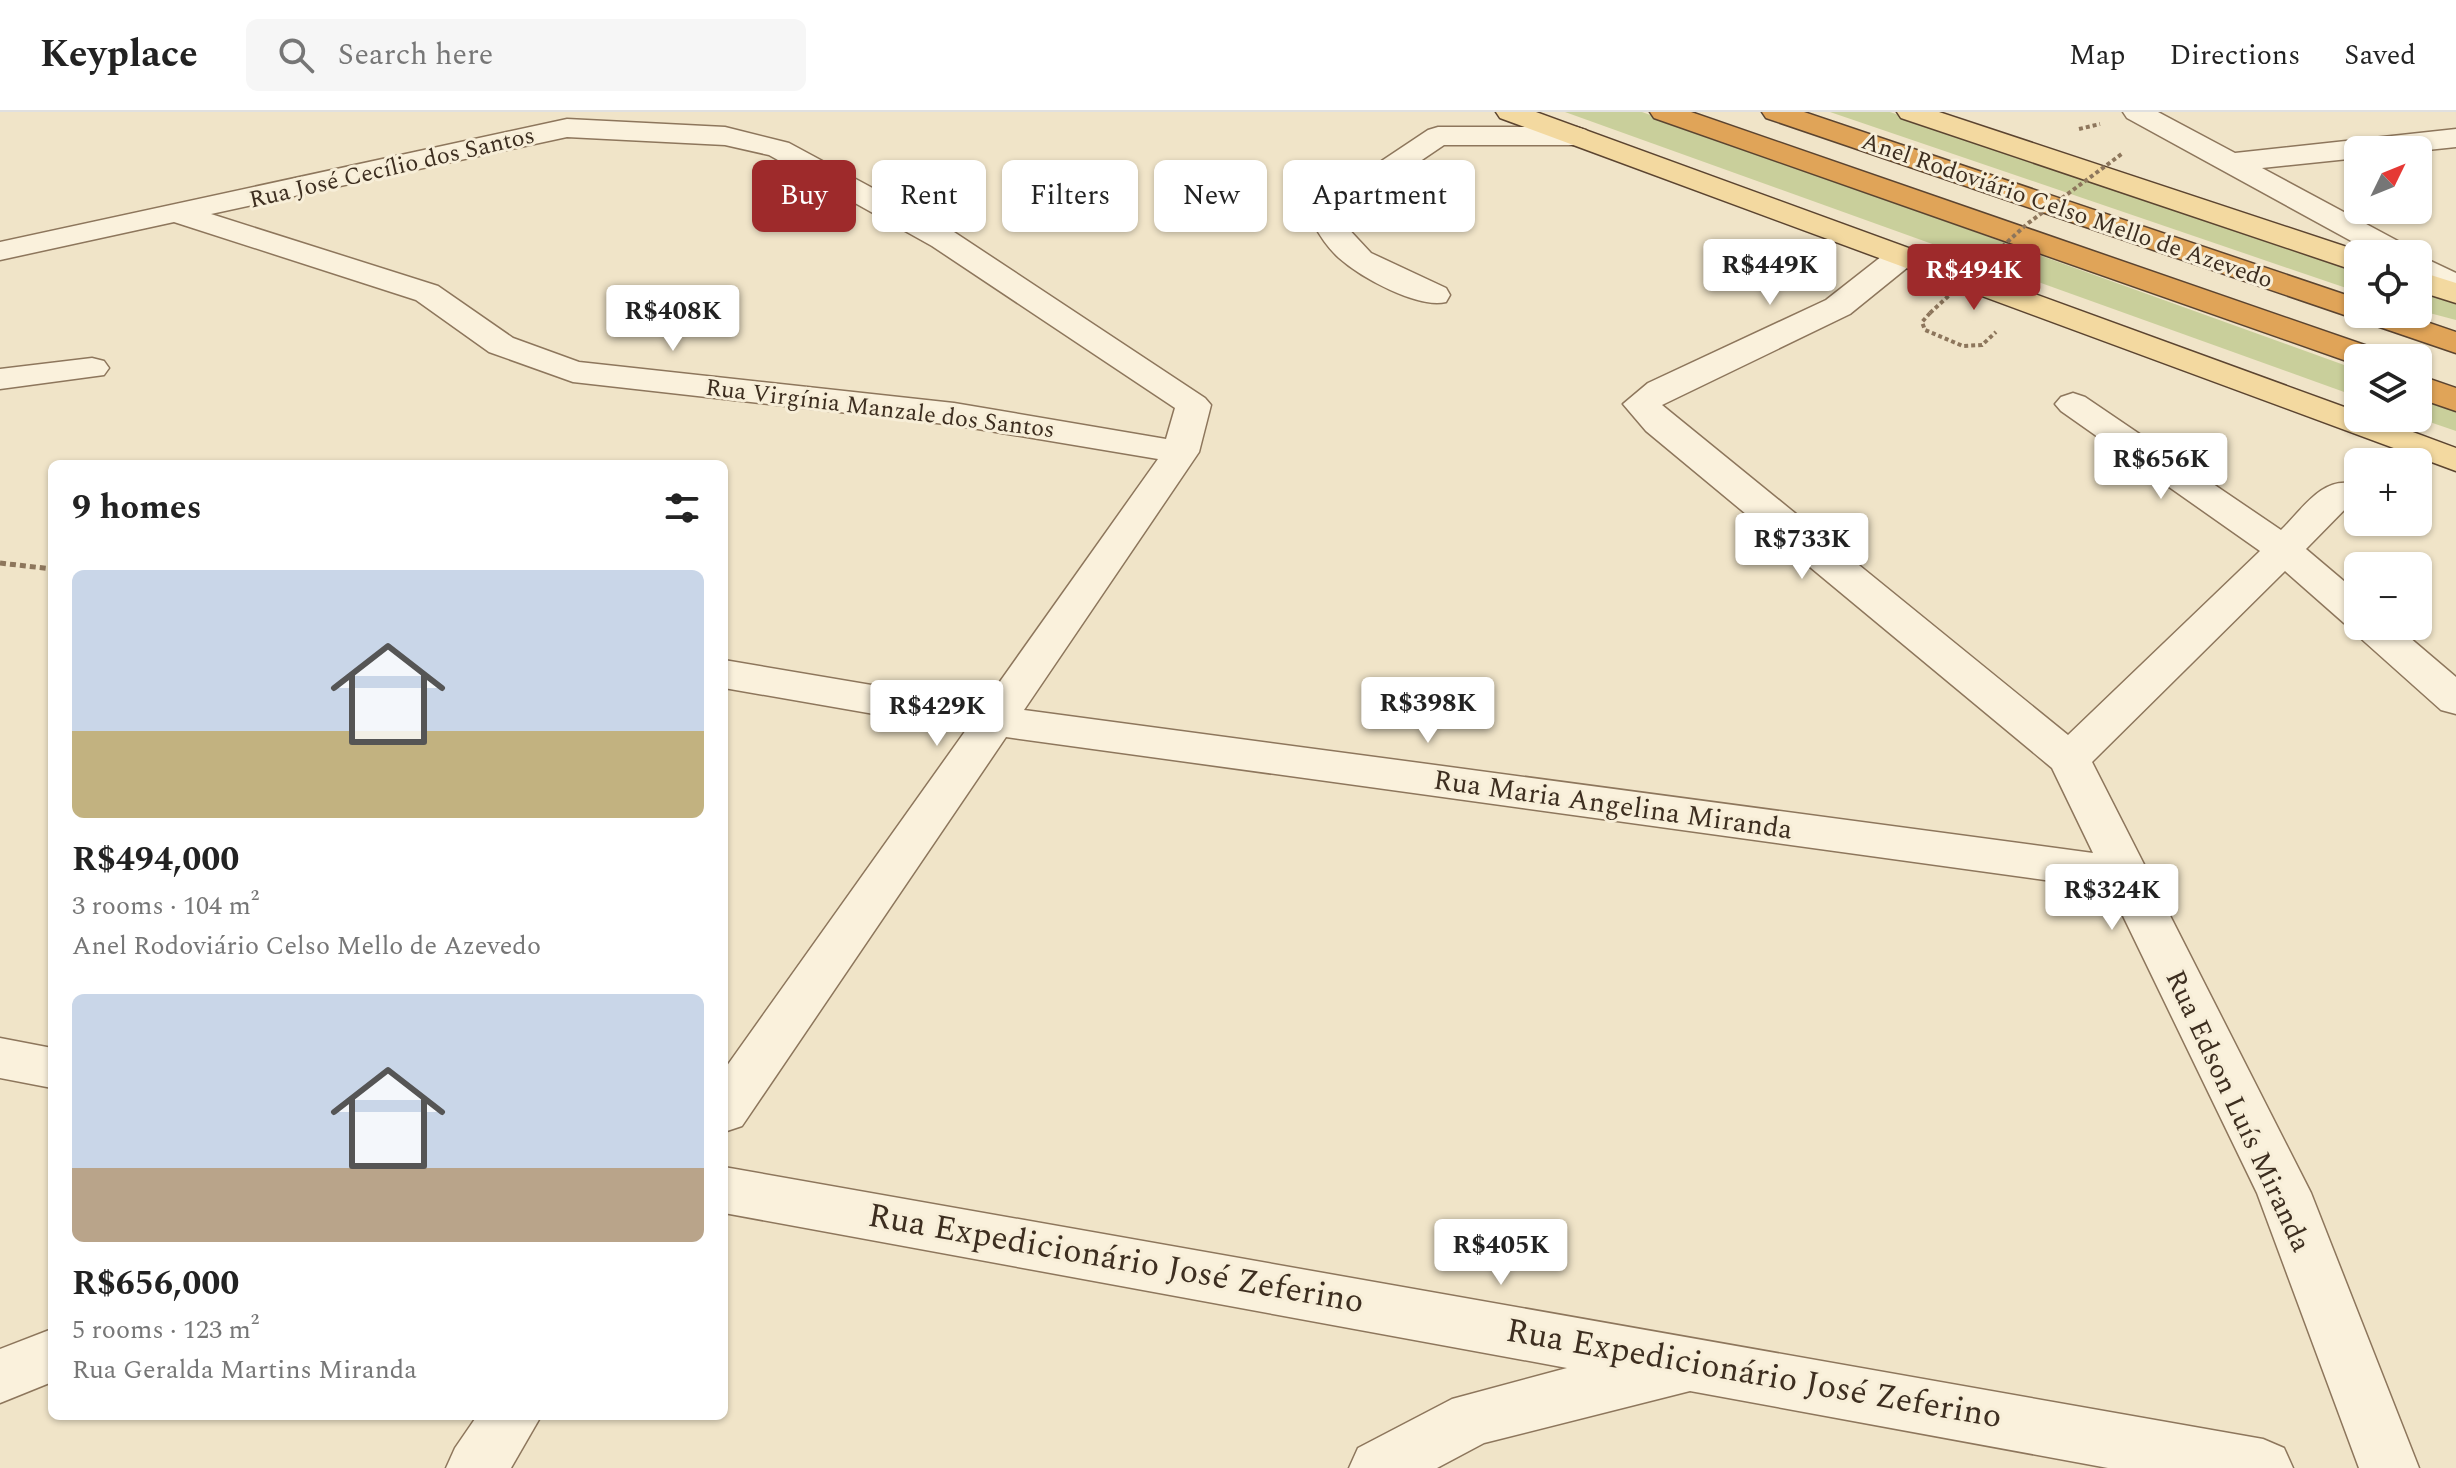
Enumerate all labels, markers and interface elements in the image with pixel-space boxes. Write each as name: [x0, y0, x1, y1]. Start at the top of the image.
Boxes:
search box: [246, 19, 806, 91]
text: Keyplace: [40, 26, 198, 84]
text: Search here: [338, 32, 493, 78]
icon: search: [274, 33, 318, 77]
text: Map: [2069, 34, 2126, 77]
text: Directions: [2170, 34, 2300, 77]
text: Saved: [2344, 34, 2416, 77]
street label: Rua José Cecílio dos Santos: [246, 118, 538, 218]
street label: Anel Rodoviário Celso Mello de Azevedo: [1856, 124, 2278, 298]
north arrow: [2344, 136, 2432, 224]
map controls: [2344, 136, 2432, 640]
chip: Buy: [752, 160, 856, 232]
chip: Rent: [872, 160, 986, 232]
chip: Filters: [1002, 160, 1138, 232]
chip: New: [1154, 160, 1267, 232]
chip: Apartment: [1283, 160, 1475, 232]
pin: R$449K: [1705, 239, 1835, 307]
button: locate: [2344, 240, 2432, 328]
pin: R$494K: [1909, 244, 2039, 312]
text: R$449K: [1721, 245, 1819, 285]
text: R$494K: [1925, 250, 2023, 290]
pin: R$408K: [608, 285, 738, 353]
text: R$408K: [624, 291, 722, 331]
button: layers: [2344, 344, 2432, 432]
street label: Rua Virgínia Manzale dos Santos: [703, 370, 1057, 448]
pin: R$656K: [2096, 433, 2226, 501]
text: R$656K: [2112, 439, 2210, 479]
button: +: [2344, 448, 2432, 536]
text: 9 homes: [72, 482, 202, 534]
icon: filters: [660, 486, 704, 530]
pin: R$733K: [1737, 513, 1867, 581]
text: R$733K: [1753, 519, 1851, 559]
button: −: [2344, 552, 2432, 640]
icon: home: [316, 622, 460, 766]
pin: R$398K: [1363, 677, 1493, 745]
pin: R$429K: [872, 680, 1002, 748]
text: R$398K: [1379, 683, 1477, 723]
text: R$429K: [888, 686, 986, 726]
street label: Rua Maria Angelina Miranda: [1431, 759, 1795, 852]
text: R$494,000: [72, 834, 239, 886]
pin: R$324K: [2047, 864, 2177, 932]
text: R$324K: [2063, 870, 2161, 910]
text: 3 rooms · 104 m²: [72, 886, 259, 926]
text: Anel Rodoviário Celso Mello de Azevedo: [72, 926, 541, 966]
street label: Rua Edson Luís Miranda: [2154, 963, 2322, 1259]
icon: home: [316, 1046, 460, 1190]
street label: Rua Expedicionário José Zeferino: [864, 1190, 1368, 1328]
pin: R$405K: [1436, 1219, 1566, 1287]
text: R$405K: [1452, 1225, 1550, 1265]
text: R$656,000: [72, 1258, 239, 1310]
street label: Rua Expedicionário José Zeferino: [1502, 1305, 2006, 1443]
text: 5 rooms · 123 m²: [72, 1310, 259, 1350]
text: Rua Geralda Martins Miranda: [72, 1350, 417, 1390]

